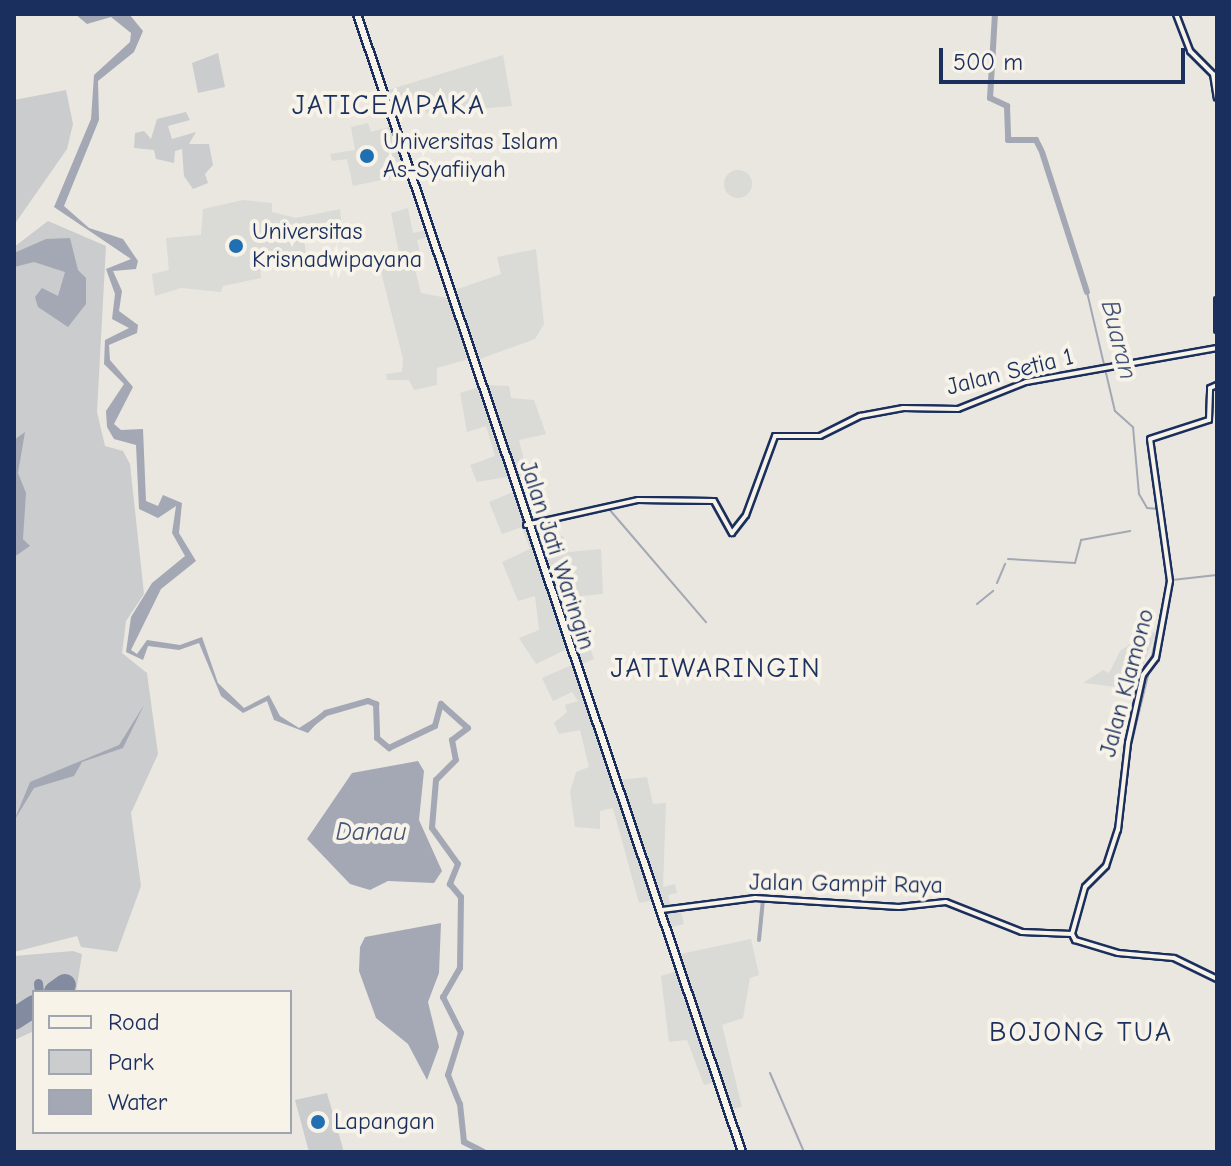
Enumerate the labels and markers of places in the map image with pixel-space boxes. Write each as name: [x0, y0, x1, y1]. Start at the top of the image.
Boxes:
place label: Universitas Islam As-Syafiiyah: [383, 128, 558, 184]
marker: Universitas Islam As-Syafiiyah: [358, 147, 376, 165]
place label: Universitas Krisnadwipayana: [252, 218, 422, 274]
marker: Universitas Krisnadwipayana: [227, 237, 245, 255]
place label: Lapangan: [334, 1108, 435, 1136]
marker: Lapangan: [309, 1113, 327, 1131]

